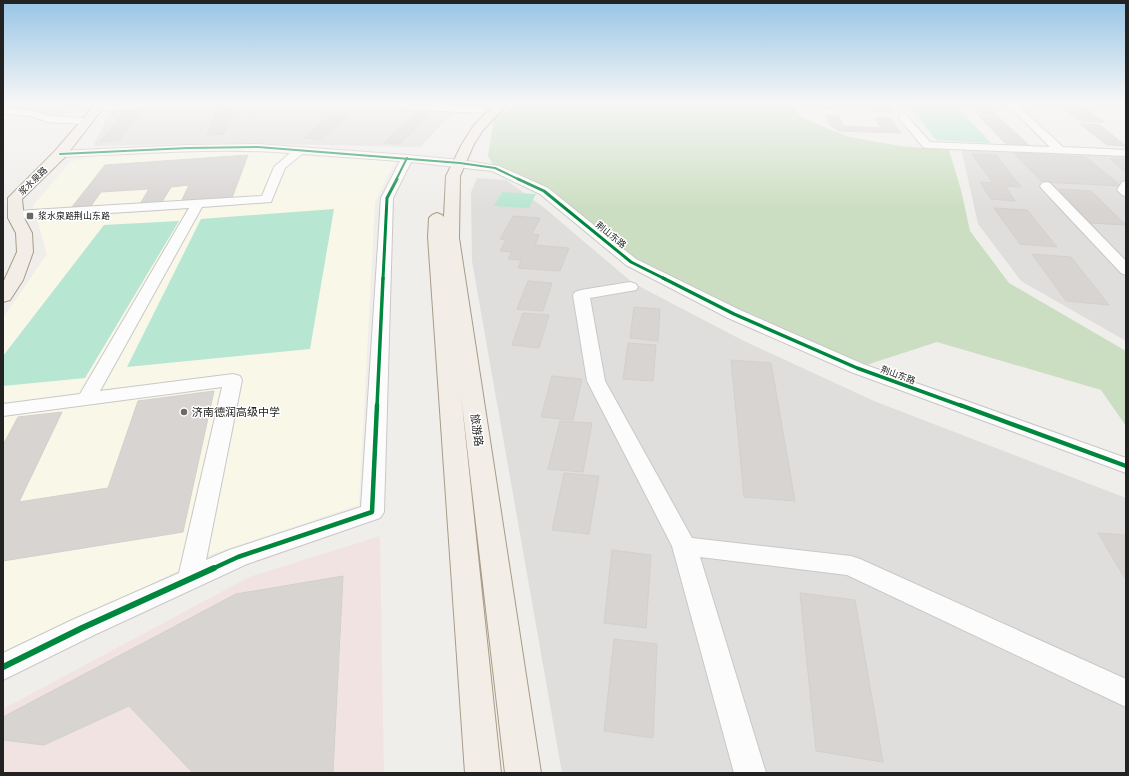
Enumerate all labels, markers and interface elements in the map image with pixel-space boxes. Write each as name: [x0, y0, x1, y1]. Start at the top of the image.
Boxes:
street label: 浆水泉路: [17, 165, 49, 197]
marker: 浆水泉路荆山东路: [25, 211, 35, 221]
place label: 浆水泉路荆山东路: [38, 211, 110, 221]
street label: 荆山东路: [594, 220, 628, 250]
street label: 荆山东路: [879, 364, 917, 386]
place label: 济南德润高级中学: [192, 406, 280, 419]
marker: 济南德润高级中学: [179, 407, 189, 417]
street label: 旅游路: [468, 413, 485, 447]

